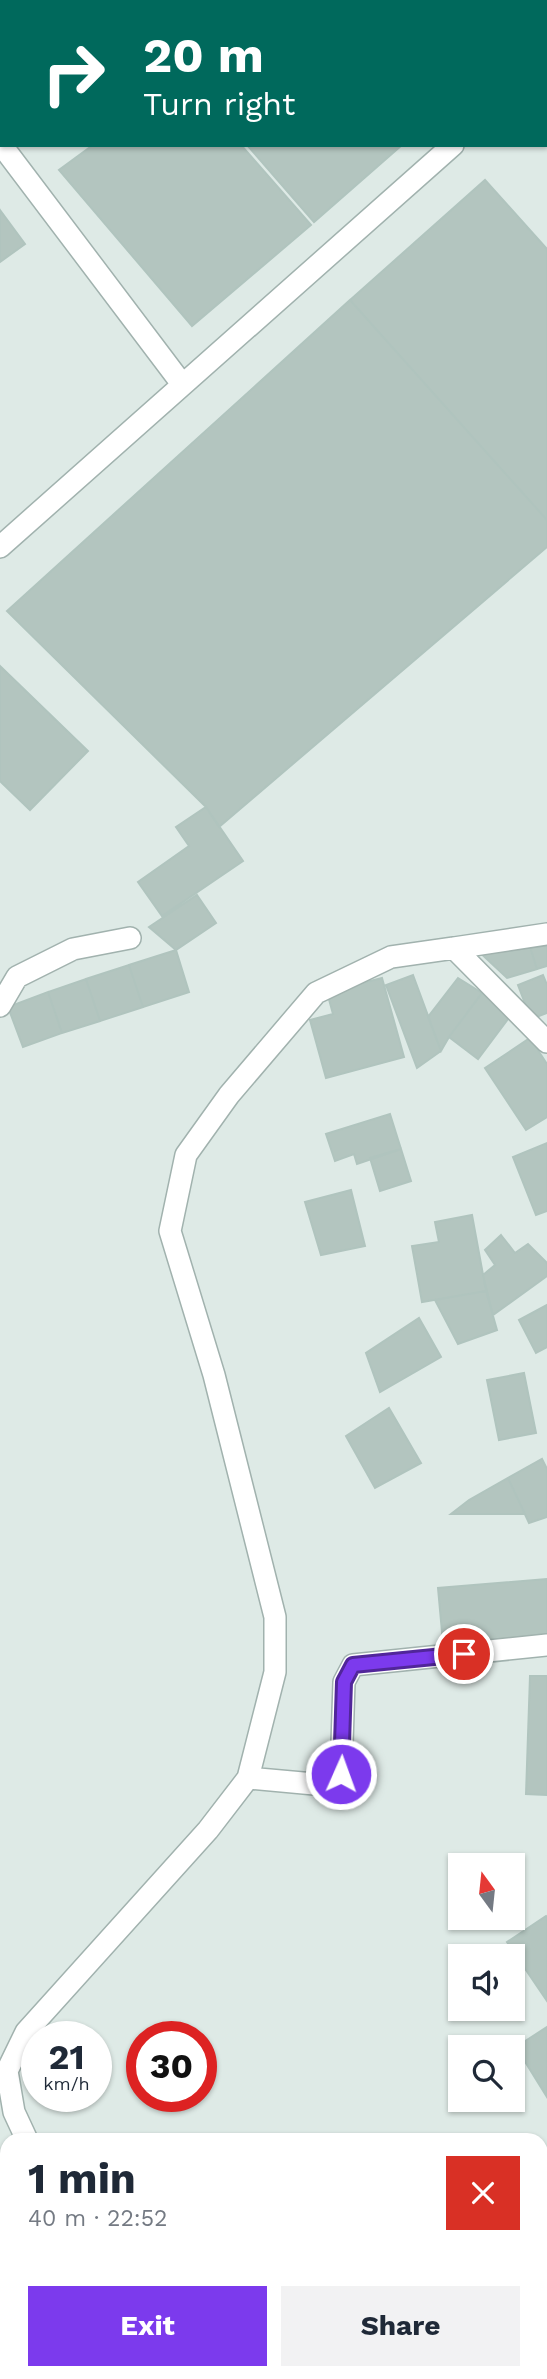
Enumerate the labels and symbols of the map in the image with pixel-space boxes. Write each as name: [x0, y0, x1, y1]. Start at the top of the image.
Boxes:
pin: [434, 1624, 494, 1684]
position arrow: [304, 1737, 378, 1811]
north arrow: [448, 1853, 525, 1930]
speed limit sign: 30: [126, 2021, 217, 2112]

